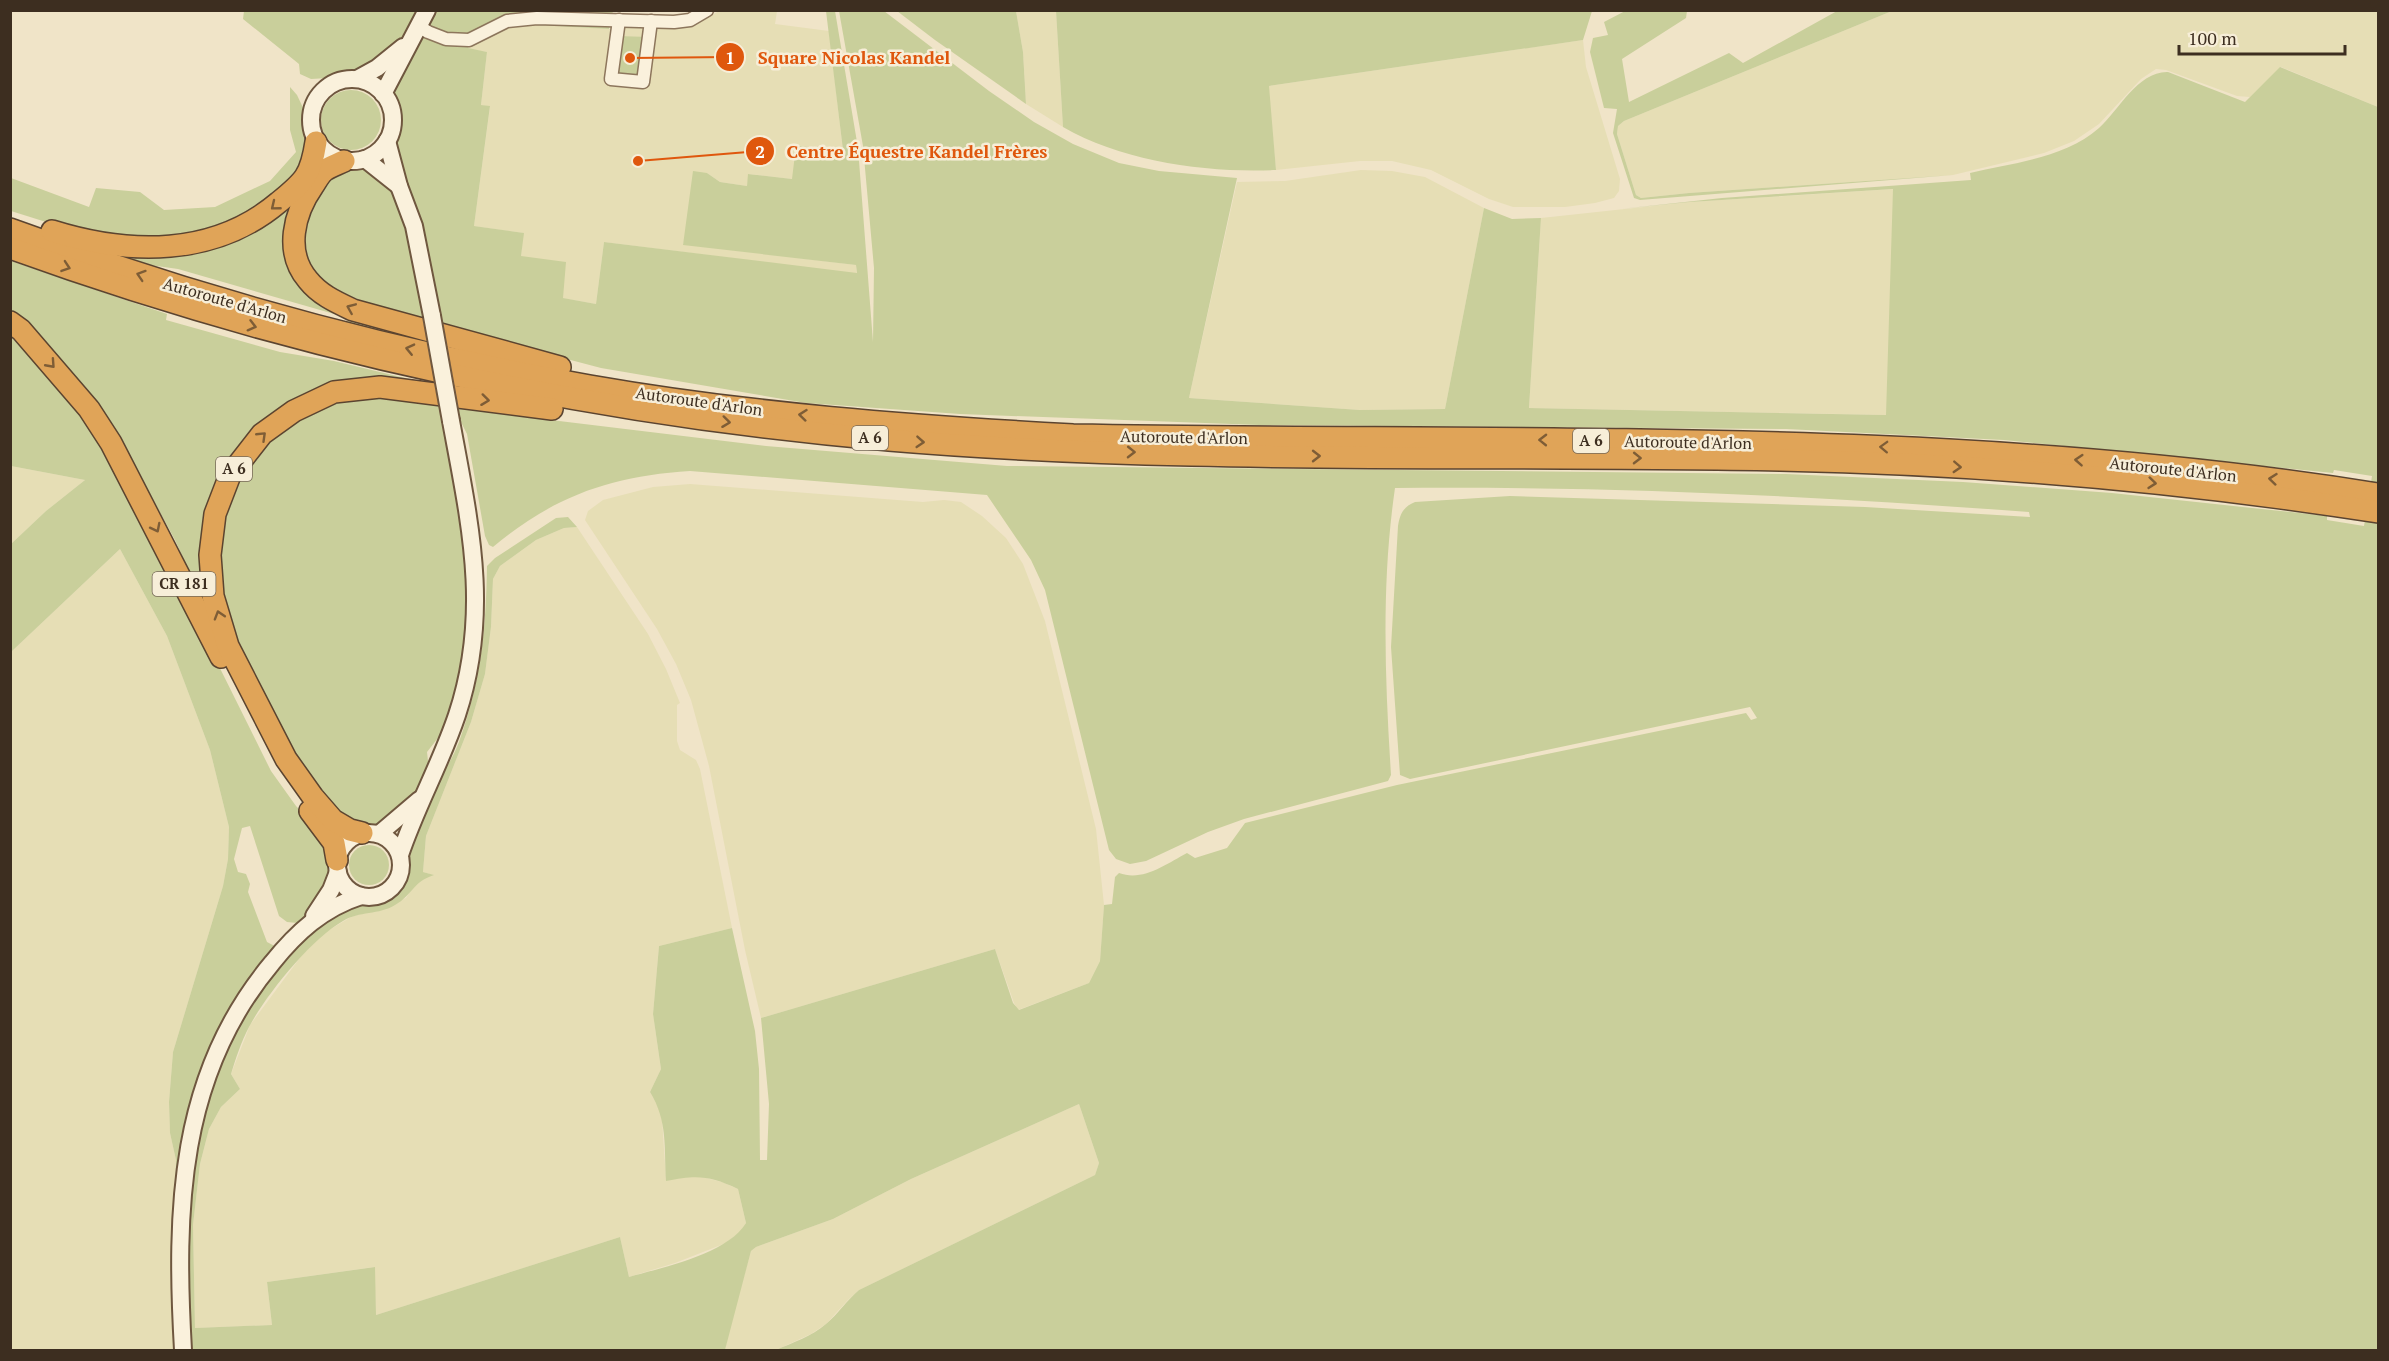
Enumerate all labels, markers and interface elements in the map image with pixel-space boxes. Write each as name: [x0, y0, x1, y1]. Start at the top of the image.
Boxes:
scale bar: [2179, 18, 2346, 56]
text: 100 m: [2188, 26, 2237, 50]
callout: Square Nicolas Kandel: [715, 39, 962, 75]
text: 1: [725, 45, 735, 69]
text: Square Nicolas Kandel: [758, 45, 950, 69]
callout: Centre Équestre Kandel Frères: [745, 133, 1060, 169]
text: 2: [755, 139, 765, 163]
text: Centre Équestre Kandel Frères: [786, 139, 1048, 163]
one-way arrow: [271, 198, 282, 209]
one-way arrow: [60, 260, 71, 273]
one-way arrow: [136, 270, 147, 282]
street label: Autoroute d'Arlon: [161, 272, 290, 328]
one-way arrow: [346, 303, 357, 315]
one-way arrow: [246, 319, 256, 331]
one-way arrow: [405, 343, 415, 356]
one-way arrow: [44, 358, 55, 368]
street label: Autoroute d'Arlon: [634, 381, 764, 421]
one-way arrow: [481, 394, 490, 406]
one-way arrow: [799, 409, 808, 422]
one-way arrow: [721, 415, 730, 428]
street label: Autoroute d'Arlon: [1120, 425, 1248, 449]
road number: A 6: [852, 426, 888, 450]
road number: A 6: [1573, 429, 1609, 453]
street label: Autoroute d'Arlon: [1624, 430, 1752, 454]
one-way arrow: [255, 432, 266, 443]
one-way arrow: [1538, 434, 1547, 446]
one-way arrow: [915, 435, 924, 448]
one-way arrow: [1880, 441, 1889, 454]
one-way arrow: [1126, 446, 1135, 459]
one-way arrow: [1311, 450, 1320, 462]
street label: Autoroute d'Arlon: [2108, 451, 2238, 487]
one-way arrow: [1632, 452, 1641, 464]
one-way arrow: [2075, 453, 2084, 466]
road number: A 6: [216, 457, 252, 481]
one-way arrow: [1953, 461, 1962, 474]
one-way arrow: [2268, 474, 2278, 486]
one-way arrow: [2147, 476, 2156, 489]
one-way arrow: [149, 521, 160, 532]
road number: CR 181: [152, 572, 216, 596]
one-way arrow: [214, 610, 226, 621]

